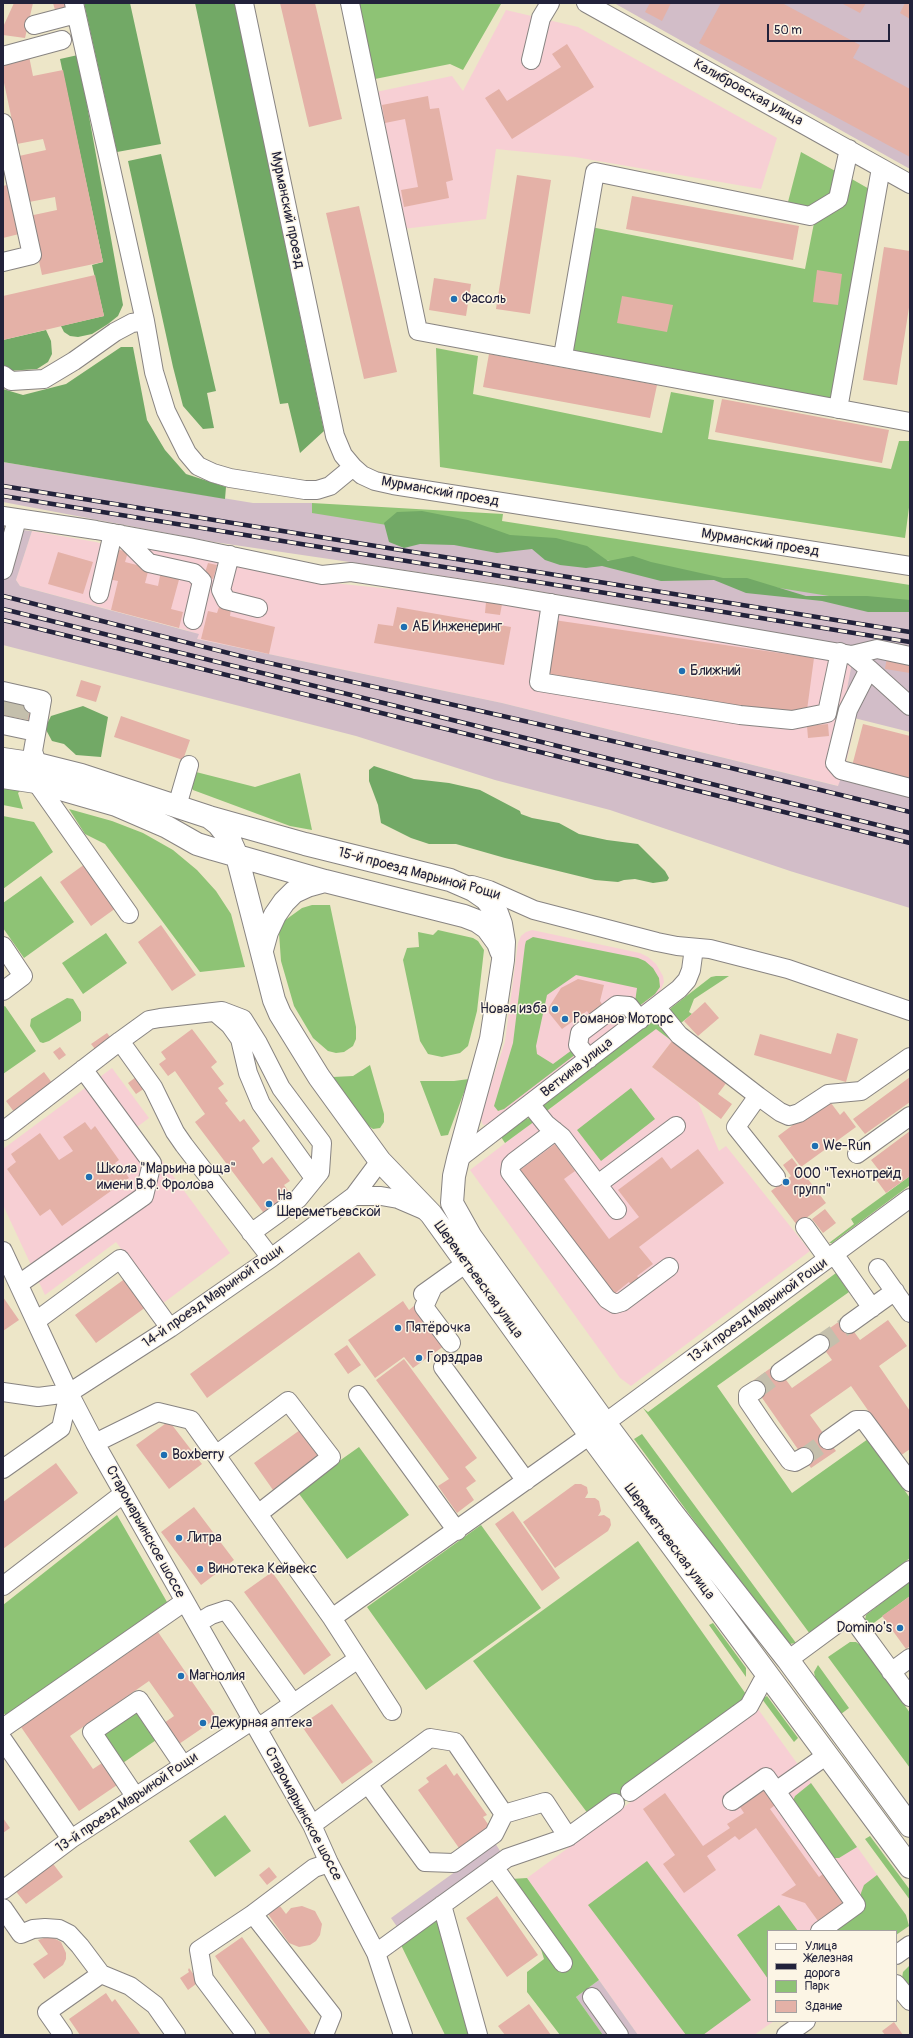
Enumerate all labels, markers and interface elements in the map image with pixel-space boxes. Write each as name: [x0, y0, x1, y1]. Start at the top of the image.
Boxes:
scale bar: [769, 16, 892, 42]
text: 50 m: [774, 23, 802, 38]
street label: Калибровская улица: [690, 56, 806, 130]
street label: Мурманский проезд: [266, 150, 308, 270]
place label: Фасоль: [462, 291, 506, 307]
marker: Фасоль: [449, 294, 459, 304]
street label: Мурманский проезд: [380, 473, 500, 511]
street label: Мурманский проезд: [700, 525, 820, 561]
place label: АБ Инженеринг: [412, 619, 502, 635]
marker: АБ Инженеринг: [399, 622, 409, 632]
place label: Ближний: [690, 663, 741, 679]
marker: Ближний: [677, 666, 687, 676]
street label: 15-й проезд Марьиной Рощи: [336, 844, 502, 904]
place label: Новая изба: [480, 1001, 547, 1017]
marker: Новая изба: [550, 1004, 560, 1014]
place label: Романов Моторс: [573, 1011, 673, 1027]
marker: Романов Моторс: [560, 1014, 570, 1024]
street label: Веткина улица: [538, 1035, 616, 1101]
place label: We-Run: [823, 1138, 871, 1154]
marker: We-Run: [810, 1141, 820, 1151]
place label: Школа "Марьина роща" имени В.Ф. Фролова: [97, 1161, 236, 1194]
place label: ООО "Технотрейд групп": [794, 1166, 901, 1198]
marker: Школа "Марьина роща" имени В.Ф. Фролова: [84, 1172, 94, 1182]
marker: ООО "Технотрейд групп": [781, 1177, 791, 1187]
place label: На Шереметьевской: [277, 1188, 381, 1220]
marker: На Шереметьевской: [264, 1199, 274, 1209]
street label: Шереметьевская улица: [430, 1218, 526, 1342]
street label: 14-й проезд Марьиной Рощи: [139, 1242, 287, 1352]
street label: 13-й проезд Марьиной Рощи: [685, 1255, 831, 1367]
place label: Пятёрочка: [406, 1320, 470, 1336]
marker: Пятёрочка: [393, 1323, 403, 1333]
place label: Горздрав: [427, 1350, 483, 1366]
marker: Горздрав: [414, 1353, 424, 1363]
place label: Boxberry: [172, 1447, 224, 1463]
marker: Boxberry: [159, 1450, 169, 1460]
street label: Старомарьинское шоссе: [102, 1463, 188, 1601]
street label: Шереметьевская улица: [620, 1481, 718, 1603]
place label: Литра: [187, 1530, 222, 1546]
marker: Литра: [174, 1533, 184, 1543]
place label: Винотека Кейвекс: [208, 1561, 317, 1577]
marker: Винотека Кейвекс: [195, 1564, 205, 1574]
place label: Domino's: [837, 1620, 892, 1636]
marker: Domino's: [895, 1623, 905, 1633]
place label: Магнолия: [189, 1668, 245, 1684]
marker: Магнолия: [176, 1671, 186, 1681]
place label: Дежурная аптека: [211, 1715, 312, 1731]
marker: Дежурная аптека: [198, 1718, 208, 1728]
street label: Старомарьинское шоссе: [261, 1744, 345, 1884]
street label: 13-й проезд Марьиной Рощи: [53, 1749, 201, 1857]
legend: [767, 1930, 897, 2022]
text: Улица: [805, 1939, 837, 1954]
text: Железная дорога: [805, 1951, 853, 1981]
text: Парк: [805, 1979, 830, 1994]
text: Здание: [805, 1999, 842, 2014]

